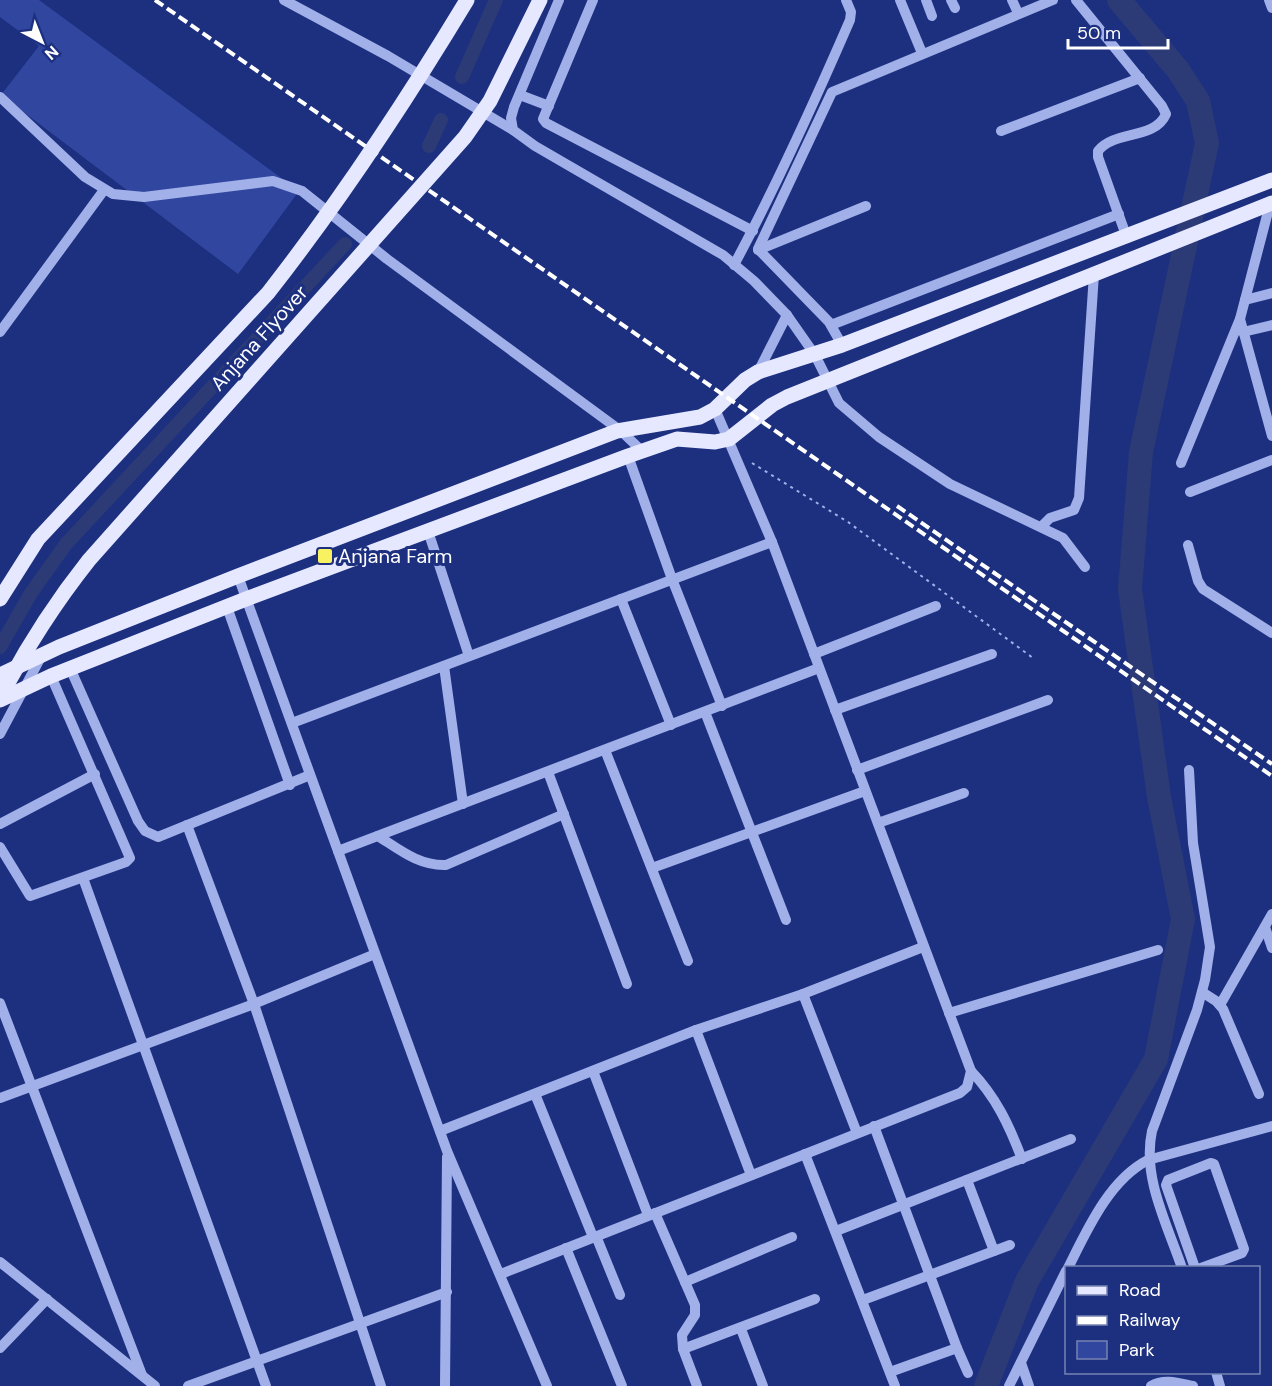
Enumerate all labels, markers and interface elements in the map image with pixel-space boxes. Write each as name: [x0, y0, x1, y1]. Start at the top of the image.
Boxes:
north arrow: [12, 12, 72, 72]
scale bar: [1068, 12, 1168, 50]
text: 50 m: [1077, 21, 1121, 45]
text: N: [40, 41, 63, 64]
street label: Anjana Flyover: [205, 280, 313, 396]
place label: Anjana Farm: [338, 543, 452, 569]
marker: Anjana Farm: [316, 547, 334, 565]
legend: [1065, 1266, 1260, 1374]
text: Road: [1119, 1278, 1161, 1302]
text: Railway: [1119, 1308, 1181, 1332]
text: Park: [1119, 1338, 1155, 1362]

